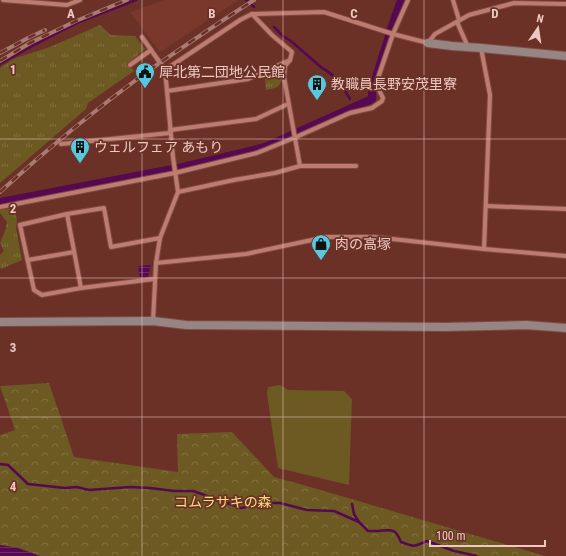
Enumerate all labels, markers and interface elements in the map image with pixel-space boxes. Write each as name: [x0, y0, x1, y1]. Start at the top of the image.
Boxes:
text: A: [67, 6, 75, 21]
text: B: [208, 6, 216, 21]
text: C: [350, 6, 358, 21]
text: D: [491, 6, 499, 21]
north arrow: [518, 8, 558, 48]
text: N: [535, 12, 545, 26]
public building icon: 犀北第二団地公民館: [134, 61, 156, 89]
text: 1: [10, 62, 16, 77]
place label: 犀北第二団地公民館: [159, 64, 285, 80]
building icon: 教職員長野安茂里寮: [306, 73, 328, 101]
place label: 教職員長野安茂里寮: [331, 76, 457, 92]
building icon: ウェルフェア あもり: [69, 136, 91, 164]
place label: ウェルフェア あもり: [94, 139, 223, 155]
text: 2: [10, 201, 17, 216]
shop icon: 肉の高塚: [310, 233, 332, 261]
place label: 肉の高塚: [335, 236, 391, 252]
text: 3: [10, 340, 16, 355]
text: 4: [10, 479, 17, 494]
park label: コムラサキの森: [174, 494, 272, 510]
scale bar: [430, 522, 545, 548]
text: 100 m: [436, 529, 466, 543]

